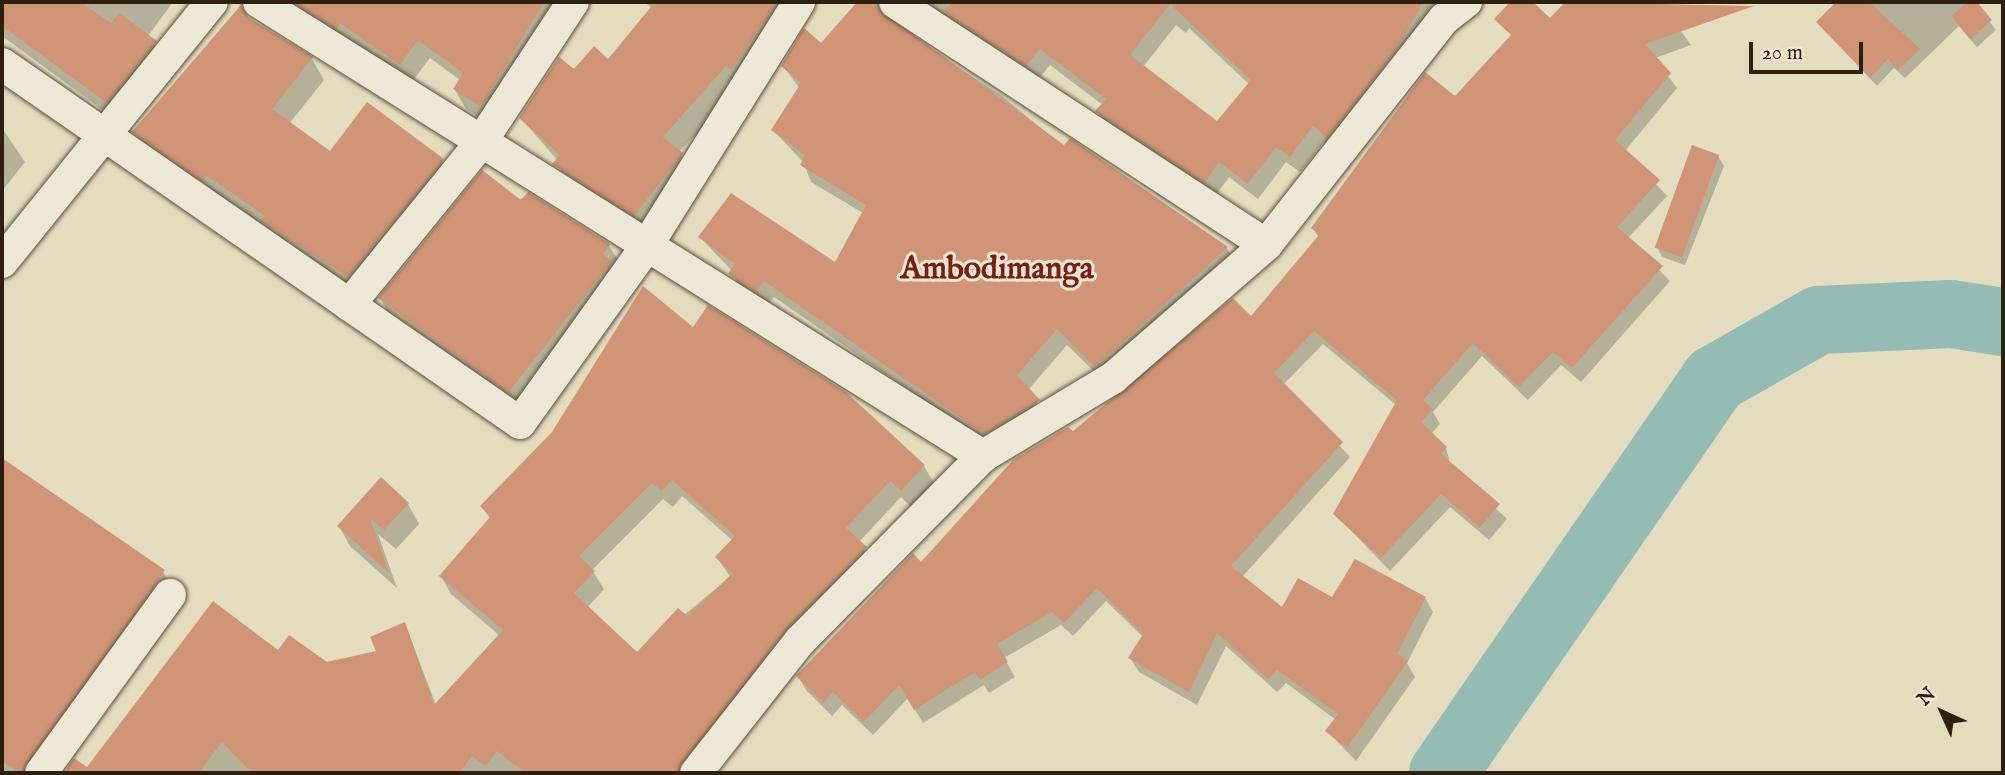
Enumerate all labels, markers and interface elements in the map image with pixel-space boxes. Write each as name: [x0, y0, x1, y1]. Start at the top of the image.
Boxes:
scale bar: [1753, 28, 1867, 72]
text: 20 m: [1762, 40, 1803, 67]
district label: Ambodimanga: [900, 251, 1093, 289]
north arrow: [1907, 677, 1977, 747]
text: N: [1913, 683, 1941, 711]

